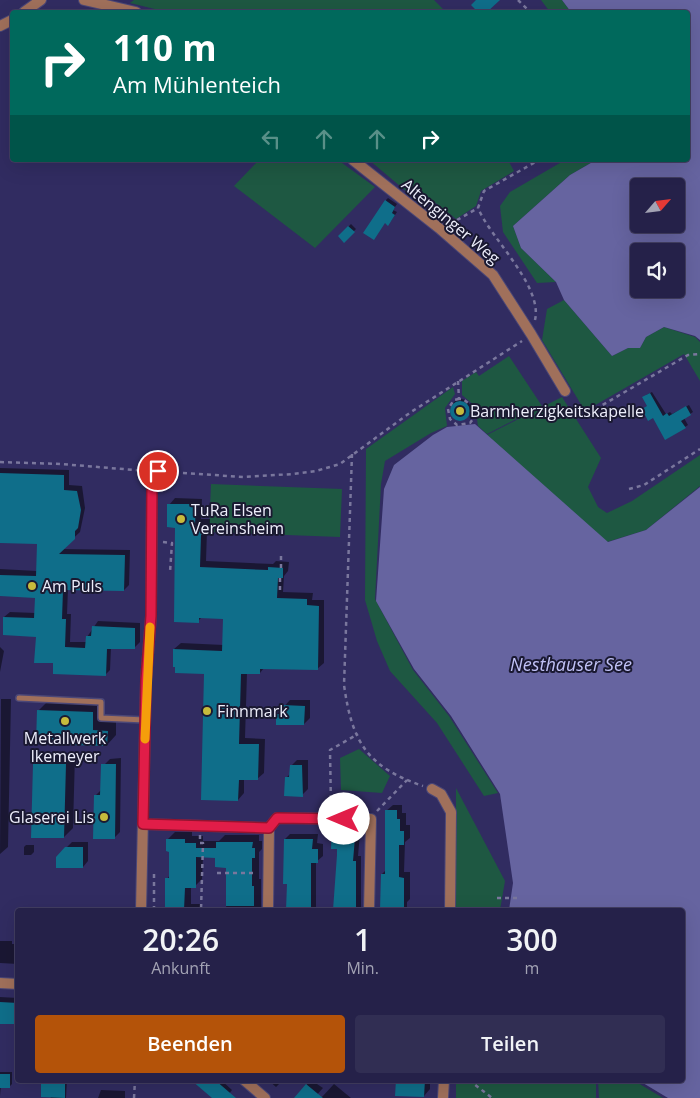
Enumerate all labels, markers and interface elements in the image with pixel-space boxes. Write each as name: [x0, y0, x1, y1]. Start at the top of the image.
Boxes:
text: 110 m: [113, 24, 217, 71]
icon: right: [30, 30, 95, 95]
text: Am Mühlenteich: [113, 69, 281, 99]
icon: left: [257, 125, 285, 153]
icon: ahead: [310, 125, 338, 153]
icon: ahead: [363, 125, 391, 153]
icon: right: [416, 125, 444, 153]
street label: Altenginger Weg: [397, 173, 505, 269]
north arrow: [630, 178, 685, 232]
map controls: [630, 178, 685, 298]
button: sound: [630, 243, 685, 298]
place label: Barmherzigkeitskapelle: [470, 400, 644, 422]
marker: Barmherzigkeitskapelle: [454, 405, 466, 417]
pin: [137, 450, 179, 492]
icon: arrive: [144, 457, 172, 485]
place label: TuRa Elsen Vereinsheim: [191, 499, 284, 539]
marker: TuRa Elsen Vereinsheim: [175, 513, 187, 525]
place label: Am Puls: [42, 575, 102, 597]
marker: Am Puls: [26, 580, 38, 592]
water label: Nesthauser See: [510, 652, 632, 676]
place label: Finnmark: [217, 700, 288, 722]
marker: Finnmark: [201, 705, 213, 717]
marker: Metallwerk Ikemeyer: [59, 715, 71, 727]
place label: Metallwerk Ikemeyer: [24, 727, 107, 767]
position arrow: [317, 792, 369, 844]
place label: Glaserei Lis: [9, 806, 94, 828]
marker: Glaserei Lis: [98, 811, 110, 823]
text: 20:26: [142, 919, 219, 960]
text: 1: [354, 919, 371, 960]
text: 300: [506, 919, 558, 960]
text: Ankunft: [151, 957, 210, 979]
text: Min.: [346, 957, 379, 979]
text: m: [525, 957, 539, 979]
button: Beenden: [35, 1015, 345, 1073]
button: Teilen: [355, 1015, 665, 1073]

